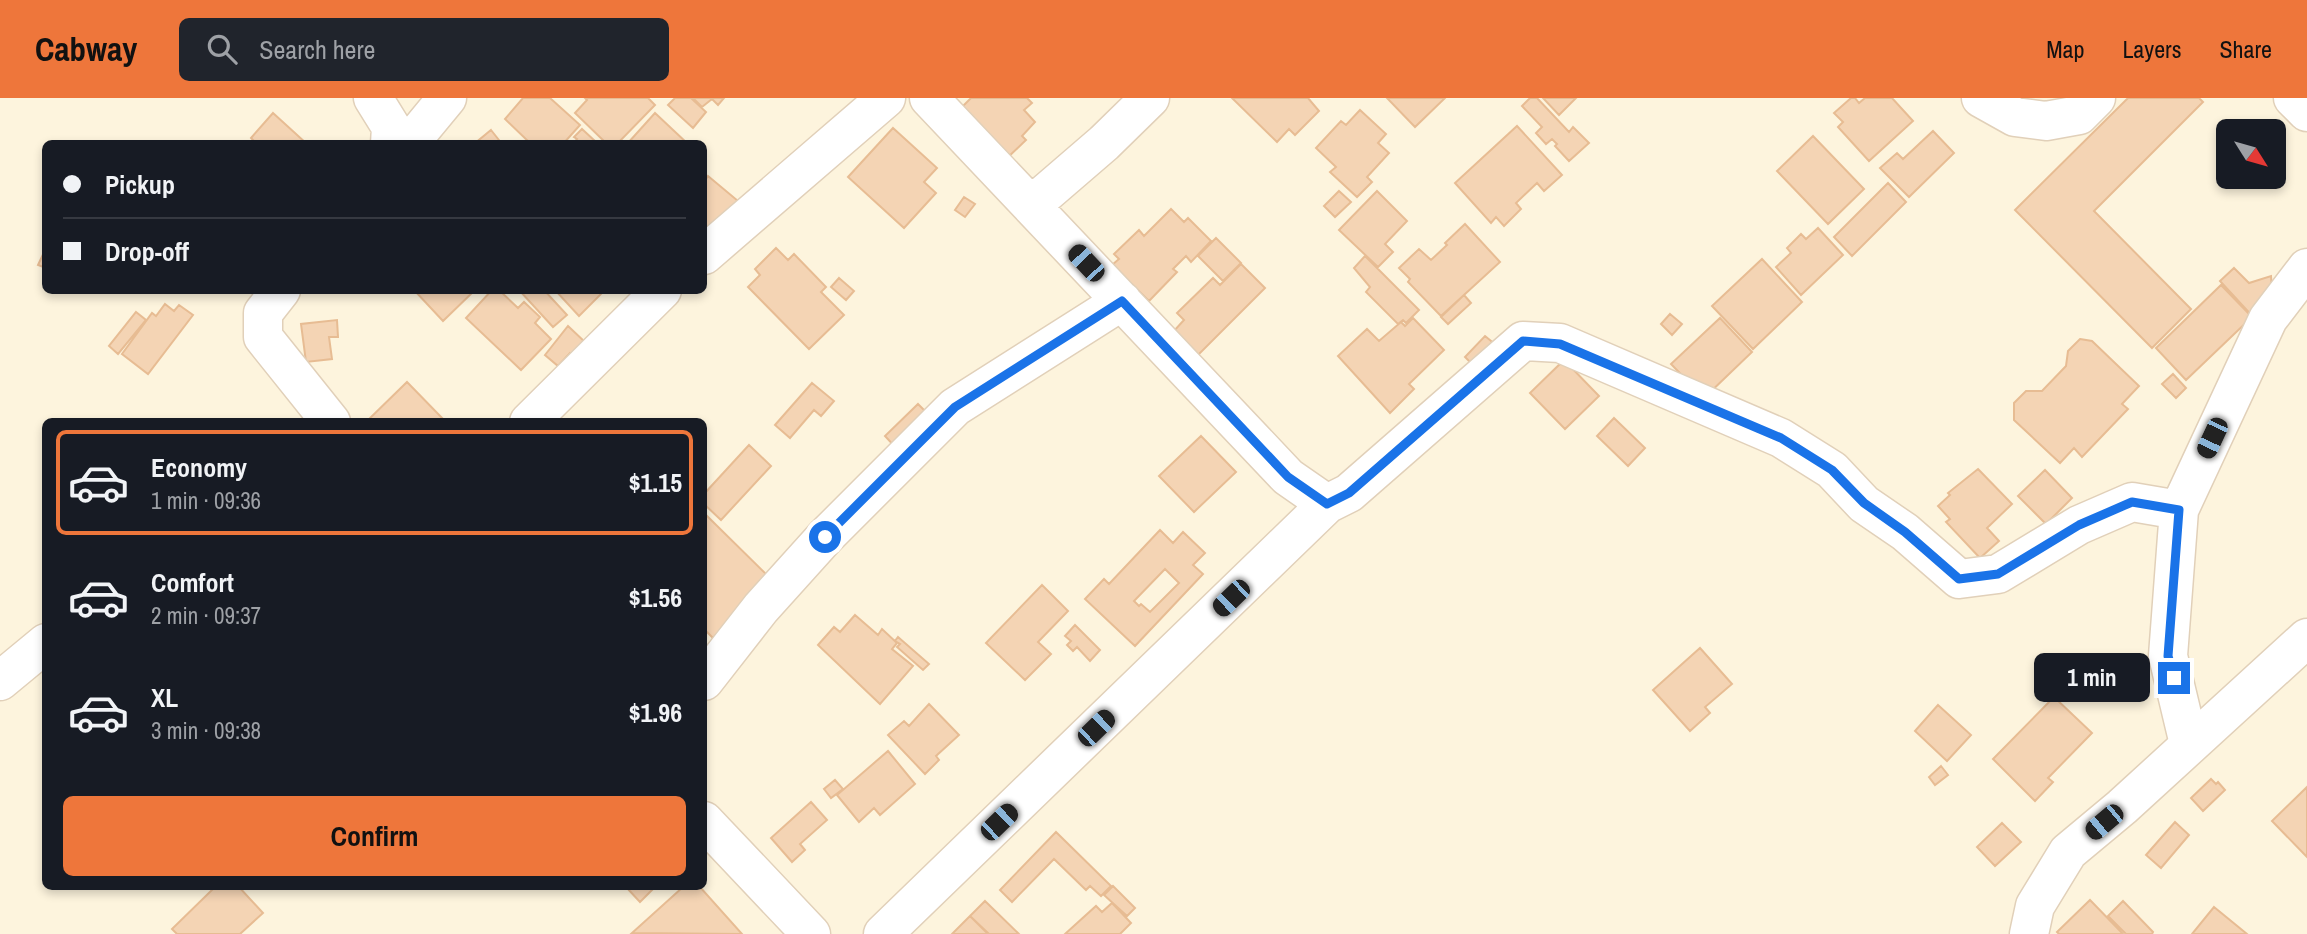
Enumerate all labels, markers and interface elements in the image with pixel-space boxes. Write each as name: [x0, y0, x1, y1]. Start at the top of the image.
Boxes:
search box: [179, 18, 669, 81]
text: Cabway: [35, 27, 137, 71]
icon: search: [203, 30, 241, 68]
text: Search here: [259, 32, 375, 67]
text: Map: [2046, 33, 2084, 65]
text: Layers: [2122, 33, 2181, 65]
text: Share: [2219, 33, 2272, 65]
north arrow: [2216, 119, 2286, 189]
map controls: [2216, 119, 2286, 189]
text: Pickup: [105, 167, 175, 202]
text: Drop-off: [105, 234, 189, 269]
car: [1064, 240, 1109, 286]
car: [2194, 415, 2231, 461]
text: Economy: [151, 450, 247, 485]
icon: car: [67, 451, 130, 514]
text: $1.15: [629, 465, 682, 500]
text: 1 min · 09:36: [151, 485, 261, 516]
route start: [809, 521, 841, 553]
text: Comfort: [151, 565, 234, 600]
icon: car: [67, 566, 130, 629]
car: [1209, 576, 1254, 620]
text: $1.56: [629, 580, 682, 615]
text: 2 min · 09:37: [151, 600, 261, 631]
callout: 1 min: [2034, 654, 2150, 702]
text: 1 min: [2067, 662, 2117, 693]
route end: [2158, 662, 2190, 694]
text: XL: [151, 680, 178, 715]
icon: car: [67, 681, 130, 744]
text: $1.96: [629, 695, 682, 730]
car: [1074, 706, 1119, 750]
text: 3 min · 09:38: [151, 715, 261, 746]
button: Confirm: [63, 796, 686, 876]
car: [977, 800, 1022, 844]
car: [2082, 800, 2127, 844]

